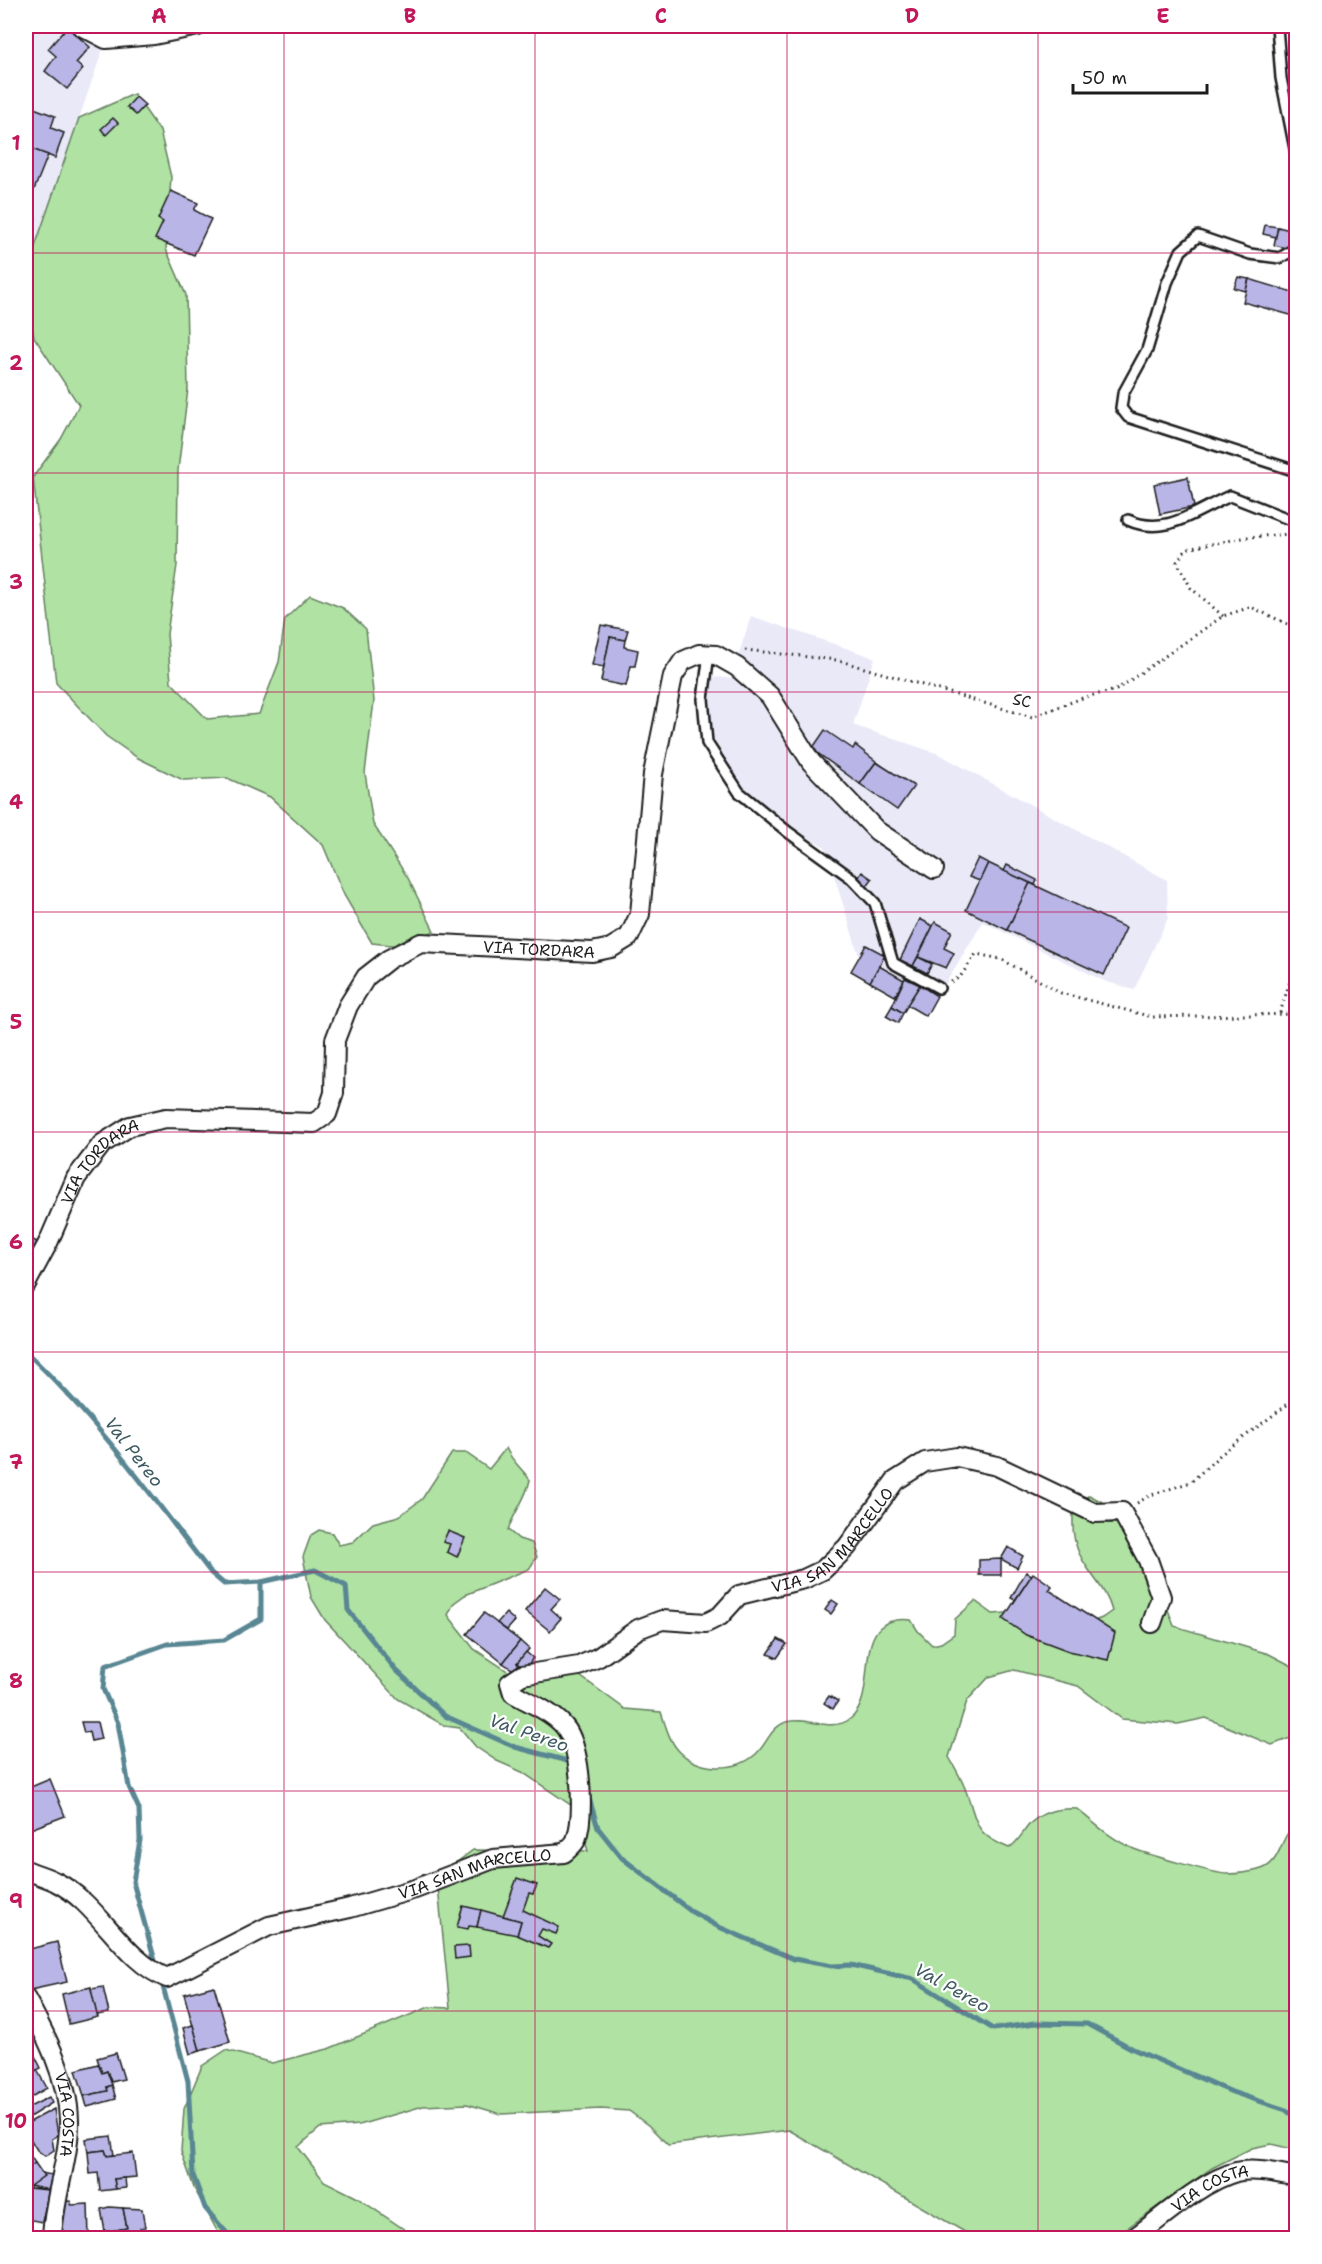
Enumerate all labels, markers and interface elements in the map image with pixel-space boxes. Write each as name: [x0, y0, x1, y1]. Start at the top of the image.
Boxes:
text: A: [151, 3, 167, 29]
text: B: [404, 3, 416, 29]
text: C: [655, 3, 667, 29]
text: D: [905, 3, 919, 29]
text: E: [1156, 3, 1170, 29]
scale bar: [1073, 57, 1206, 95]
text: 50 m: [1082, 66, 1127, 90]
text: 1: [11, 130, 21, 156]
text: 2: [9, 350, 23, 376]
text: 3: [9, 569, 23, 595]
street label: SC: [1011, 688, 1033, 713]
text: 4: [9, 789, 23, 815]
street label: VIA TORDARA: [482, 936, 596, 963]
text: 5: [10, 1009, 22, 1035]
street label: VIA TORDARA: [56, 1114, 141, 1208]
text: 6: [9, 1229, 23, 1255]
water label: Val Pereo: [99, 1412, 169, 1492]
text: 7: [9, 1449, 23, 1475]
street label: VIA SAN MARCELLO: [769, 1483, 898, 1598]
text: 8: [9, 1668, 23, 1694]
water label: Val Pereo: [486, 1708, 572, 1758]
street label: VIA SAN MARCELLO: [396, 1844, 552, 1904]
text: 9: [9, 1888, 23, 1914]
water label: Val Pereo: [910, 1957, 994, 2019]
street label: VIA COSTA: [50, 2070, 79, 2159]
text: 10: [5, 2108, 27, 2134]
street label: VIA COSTA: [1167, 2160, 1250, 2217]

